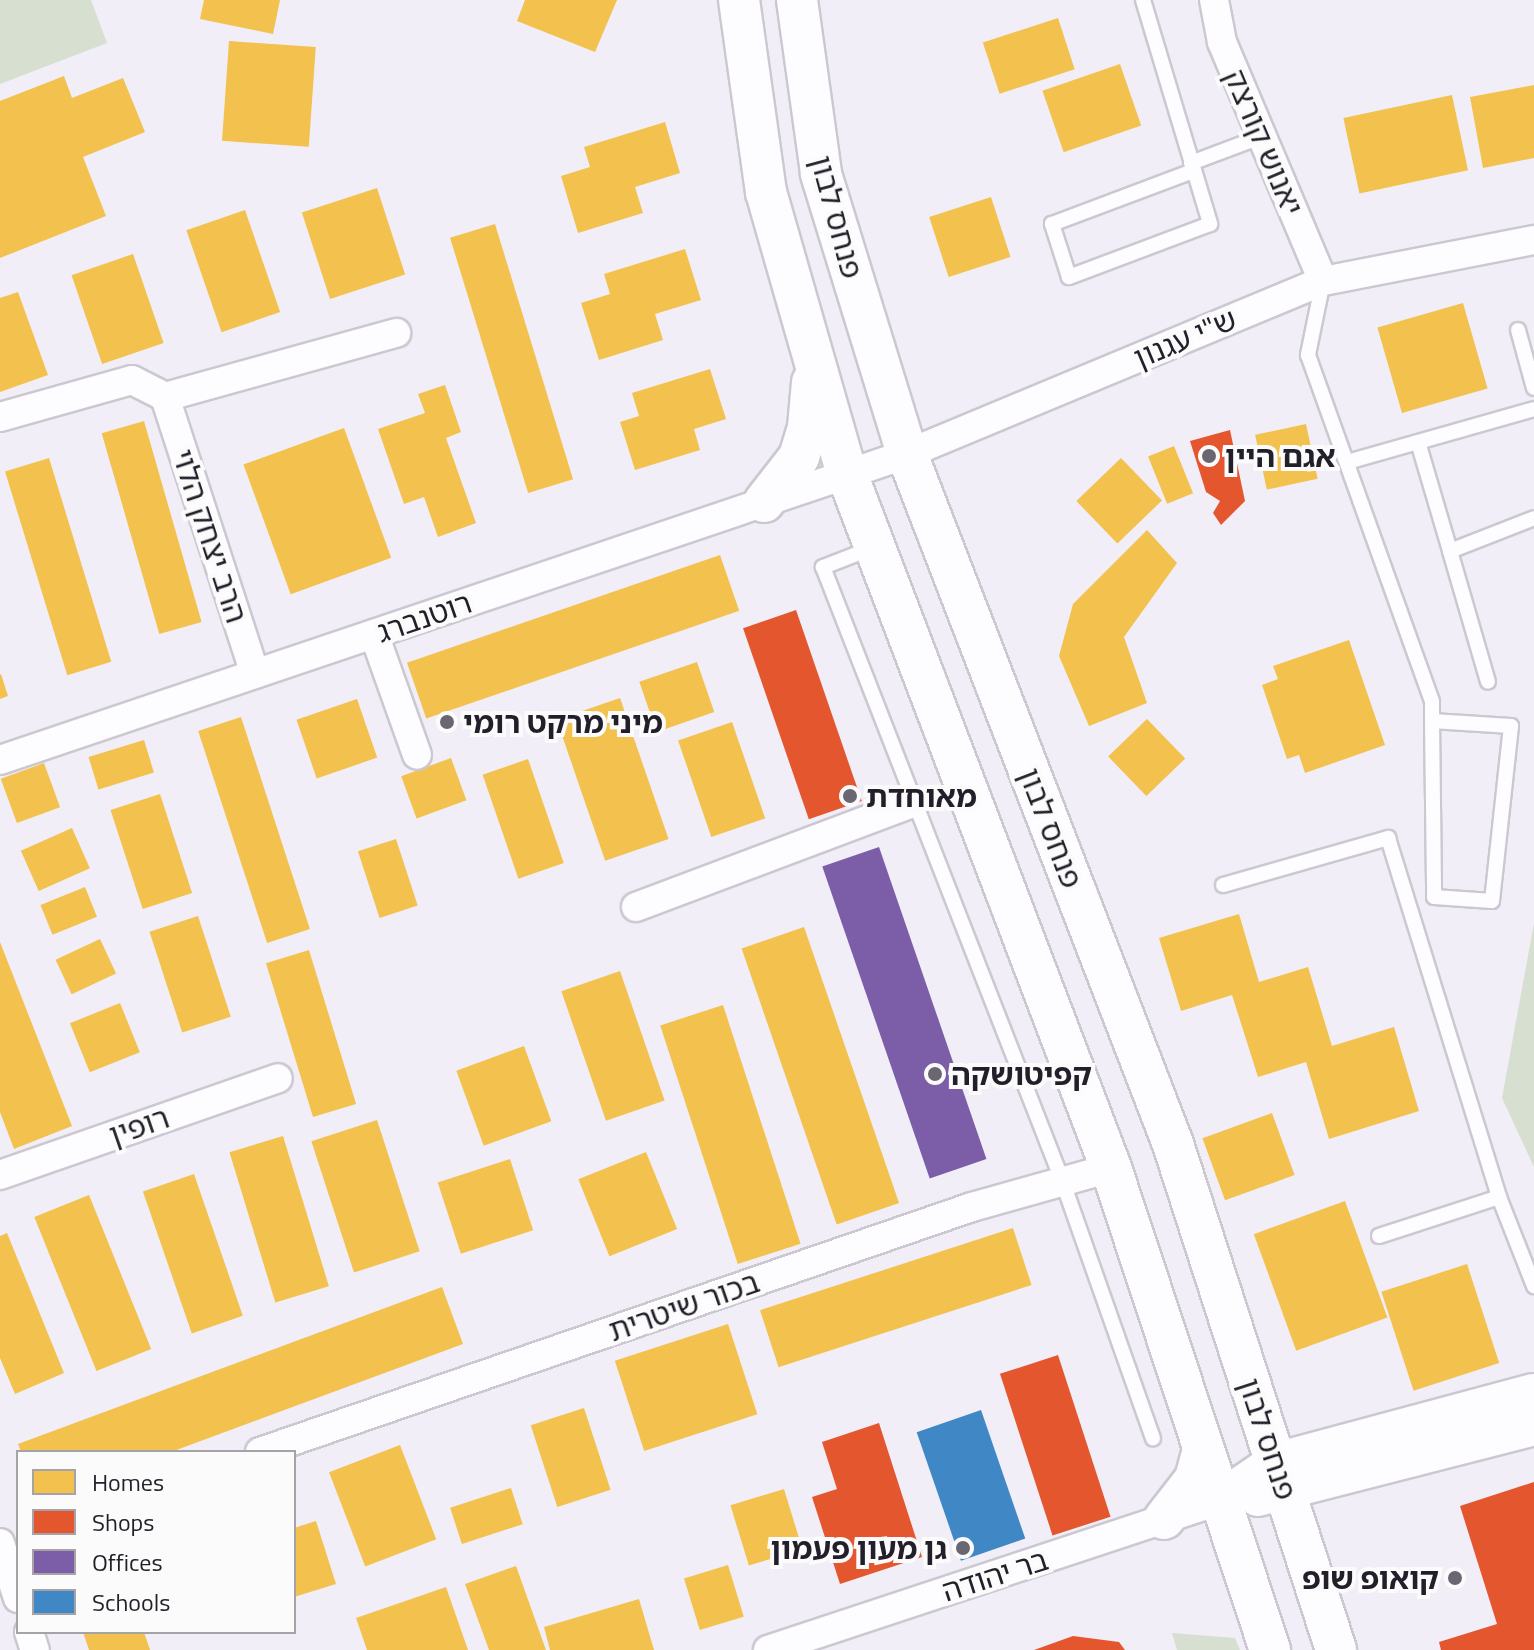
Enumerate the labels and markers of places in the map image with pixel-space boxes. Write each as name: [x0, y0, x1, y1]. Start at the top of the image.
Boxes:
place label: אגם היין: [1225, 438, 1336, 474]
marker: אגם היין: [1200, 447, 1218, 465]
place label: מיני מרקט רומי: [463, 704, 663, 740]
marker: מיני מרקט רומי: [438, 713, 456, 731]
place label: מאוחדת: [866, 778, 977, 814]
marker: מאוחדת: [841, 787, 859, 805]
place label: קפיטושקה: [951, 1056, 1092, 1092]
marker: קפיטושקה: [926, 1065, 944, 1083]
place label: גן מעון פעמון: [770, 1530, 947, 1566]
marker: גן מעון פעמון: [954, 1539, 972, 1557]
place label: קואופ שופ: [1302, 1560, 1439, 1596]
marker: קואופ שופ: [1446, 1569, 1464, 1587]

